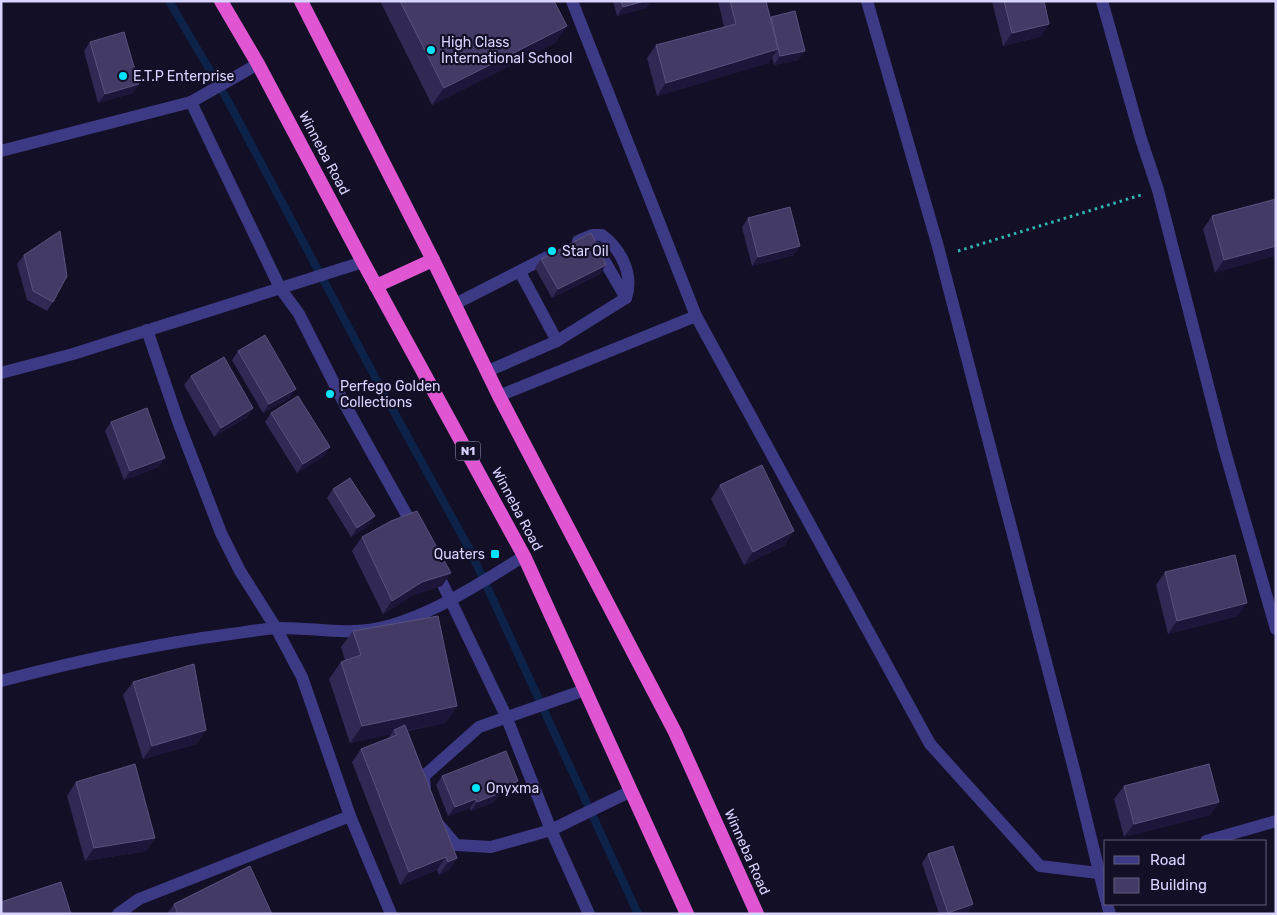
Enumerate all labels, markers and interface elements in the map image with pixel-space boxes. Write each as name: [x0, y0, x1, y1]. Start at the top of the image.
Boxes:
place label: High Class International School: [441, 34, 572, 67]
marker: High Class International School: [425, 44, 437, 56]
place label: E.T.P Enterprise: [133, 68, 235, 85]
marker: E.T.P Enterprise: [117, 70, 129, 82]
street label: Winneba Road: [295, 108, 353, 198]
place label: Star Oil: [562, 243, 609, 260]
marker: Star Oil: [546, 245, 558, 257]
place label: Perfego Golden Collections: [340, 378, 441, 411]
marker: Perfego Golden Collections: [324, 388, 336, 400]
road number: N1: [456, 442, 480, 461]
street label: Winneba Road: [488, 464, 546, 554]
place label: Quaters: [434, 546, 485, 563]
marker: Quaters: [489, 548, 501, 560]
place label: Onyxma: [486, 780, 539, 797]
marker: Onyxma: [470, 782, 482, 794]
street label: Winneba Road: [721, 806, 773, 898]
legend: [1104, 840, 1267, 905]
text: Road: [1150, 851, 1186, 869]
text: Building: [1150, 876, 1207, 894]

